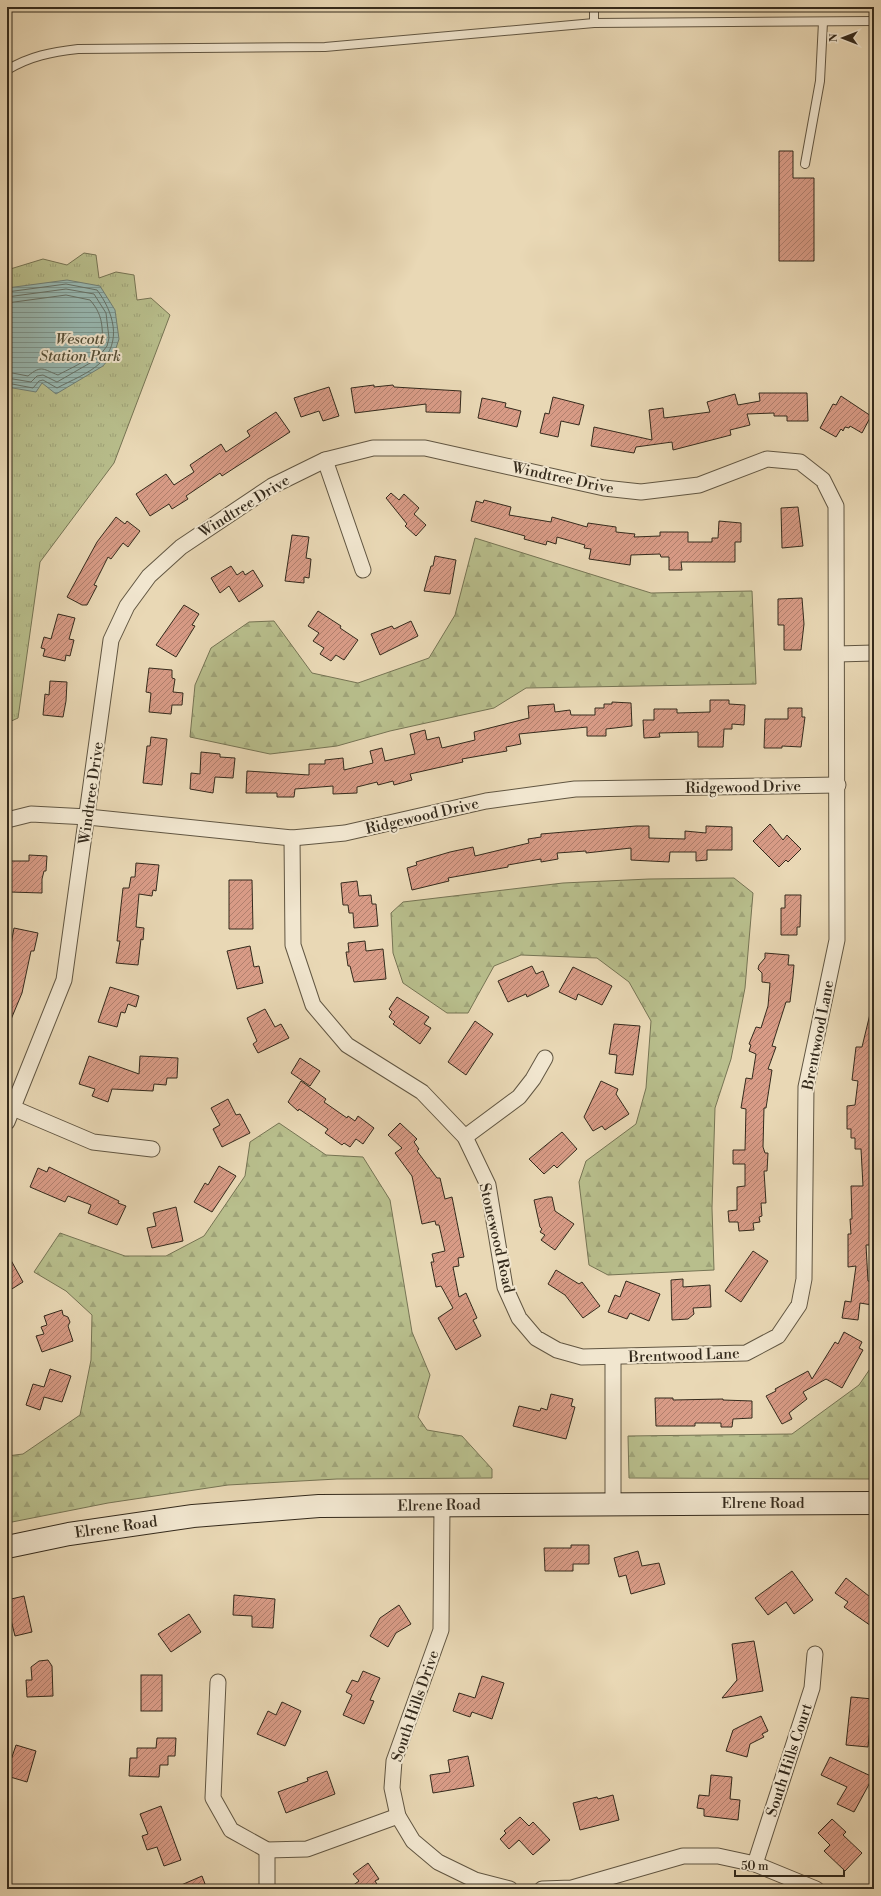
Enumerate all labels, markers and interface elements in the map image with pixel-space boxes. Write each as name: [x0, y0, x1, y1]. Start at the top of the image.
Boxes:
north arrow: [823, 18, 863, 58]
text: N: [827, 33, 841, 42]
park label: Wescott Station Park: [39, 330, 121, 366]
street label: Windtree Drive: [509, 458, 616, 499]
street label: Windtree Drive: [194, 471, 293, 542]
street label: Windtree Drive: [75, 740, 108, 847]
street label: Ridgewood Drive: [685, 777, 801, 798]
street label: Ridgewood Drive: [364, 794, 481, 839]
street label: Brentwood Lane: [798, 979, 838, 1093]
street label: Stonewood Road: [475, 1181, 518, 1295]
street label: Brentwood Lane: [627, 1344, 740, 1367]
street label: Elrene Road: [721, 1494, 805, 1513]
street label: Elrene Road: [397, 1495, 481, 1516]
street label: Elrene Road: [74, 1512, 159, 1543]
street label: South Hills Drive: [387, 1648, 443, 1764]
street label: South Hills Court: [762, 1700, 817, 1819]
scale bar: [735, 1852, 844, 1878]
text: 50 m: [741, 1859, 769, 1874]

